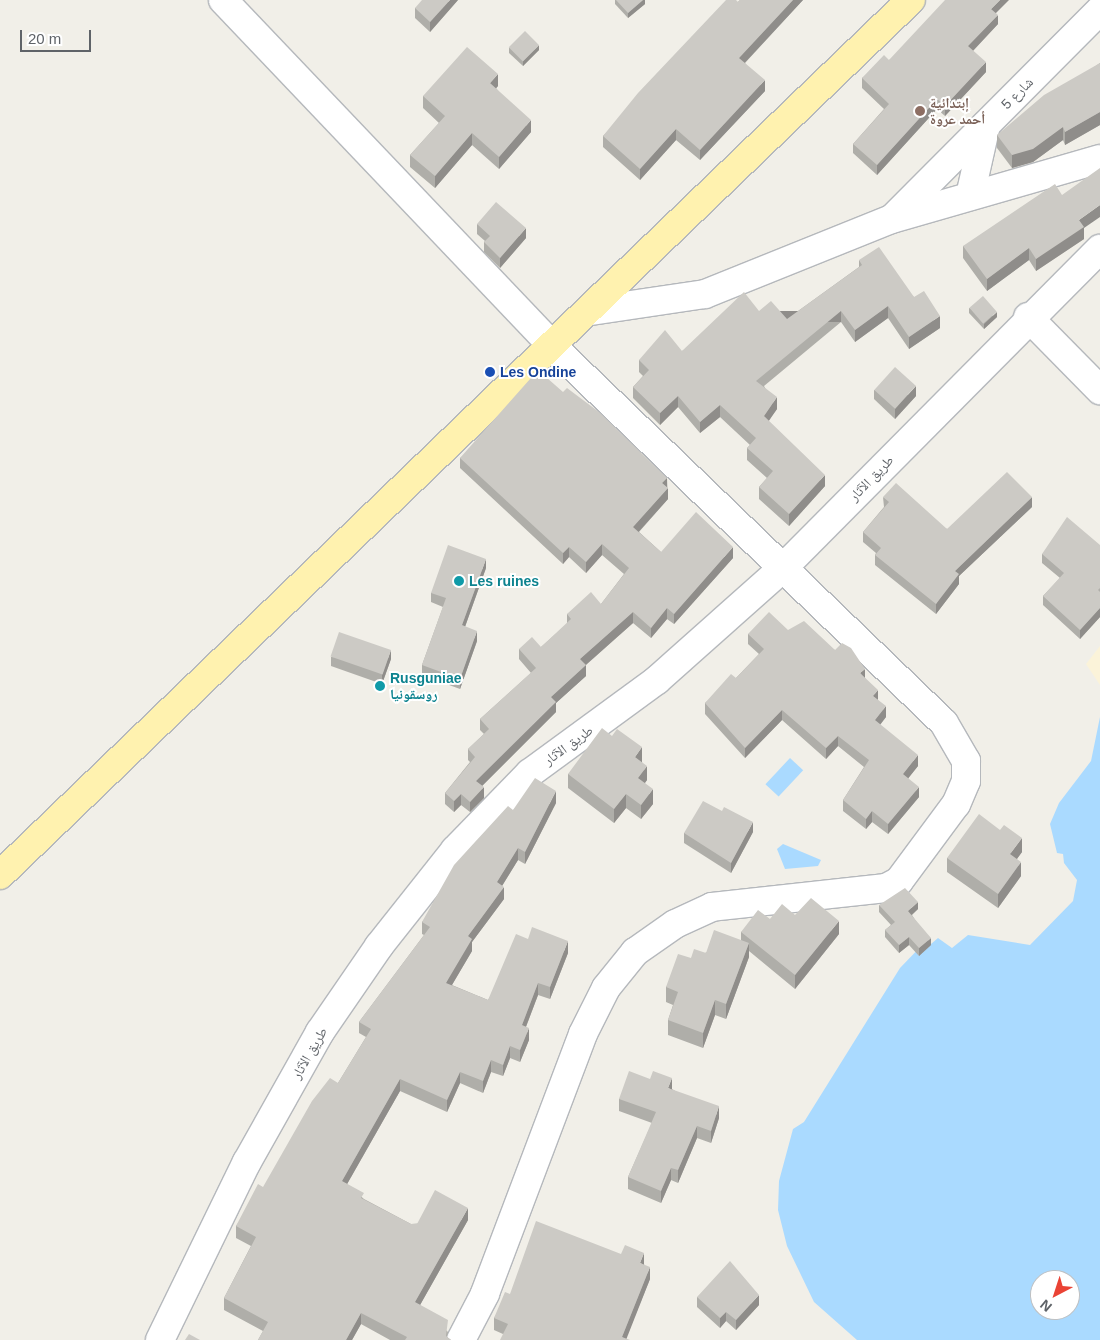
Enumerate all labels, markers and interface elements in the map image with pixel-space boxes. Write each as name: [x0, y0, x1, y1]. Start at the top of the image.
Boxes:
scale bar: [22, 20, 94, 52]
text: 20 m: [28, 30, 61, 47]
street label: شارع 5: [998, 74, 1036, 112]
place label: إبتدائية أحمد عروة: [930, 95, 985, 128]
marker: إبتدائية أحمد عروة: [914, 105, 926, 117]
place label: Les Ondine: [500, 364, 576, 380]
marker: Les Ondine: [484, 366, 496, 378]
street label: طريق الآثار: [845, 452, 897, 504]
place label: Les ruines: [469, 573, 539, 589]
marker: Les ruines: [453, 575, 465, 587]
place label: Rusguniae روسقونيا: [390, 670, 462, 702]
marker: Rusguniae روسقونيا: [374, 680, 386, 692]
street label: طريق الآثار: [540, 721, 596, 769]
street label: طريق الآثار: [287, 1024, 331, 1082]
north arrow: [1030, 1270, 1080, 1320]
text: N: [1037, 1296, 1055, 1315]

